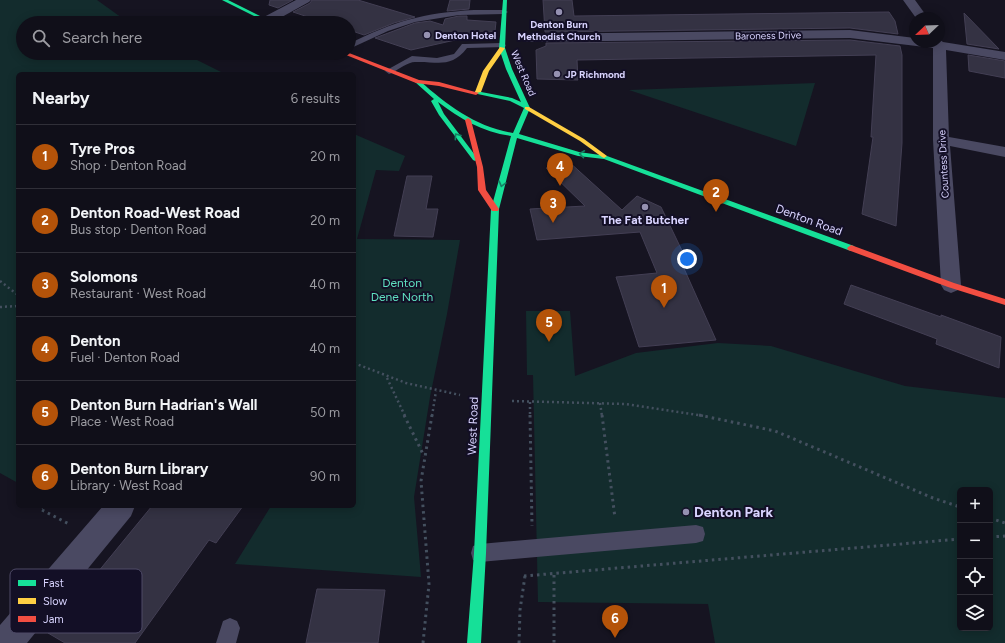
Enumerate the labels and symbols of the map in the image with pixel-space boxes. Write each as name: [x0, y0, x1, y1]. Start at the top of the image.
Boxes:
marker: Denton Burn Methodist Church: [554, 7, 564, 17]
north arrow: [909, 12, 945, 48]
place label: Denton Burn Methodist Church: [518, 18, 601, 43]
street label: Baroness Drive: [735, 28, 802, 43]
place label: Denton Hotel: [435, 29, 496, 42]
marker: Denton Hotel: [422, 30, 432, 40]
street label: West Road: [508, 48, 539, 98]
place label: JP Richmond: [565, 68, 625, 81]
marker: JP Richmond: [552, 69, 562, 79]
street label: Countess Drive: [935, 129, 952, 198]
one-way arrow: [455, 133, 462, 140]
one-way arrow: [579, 150, 585, 159]
pin: 4: [547, 153, 573, 186]
pin: 2: [703, 179, 729, 212]
one-way arrow: [498, 181, 506, 187]
pin: 3: [540, 190, 566, 223]
street label: Denton Road: [774, 201, 844, 239]
marker: The Fat Butcher: [640, 202, 650, 212]
place label: The Fat Butcher: [601, 213, 689, 227]
your location: [677, 249, 697, 269]
pin: 1: [651, 275, 677, 308]
park label: Denton Dene North: [371, 276, 434, 304]
pin: 5: [536, 309, 562, 342]
street label: West Road: [465, 397, 481, 455]
place label: Denton Park: [694, 504, 773, 521]
marker: Denton Park: [681, 507, 691, 517]
legend: [10, 569, 142, 633]
text: Fast: [43, 577, 64, 590]
text: Slow: [43, 595, 67, 608]
pin: 6: [602, 605, 628, 638]
text: Jam: [43, 613, 64, 626]

